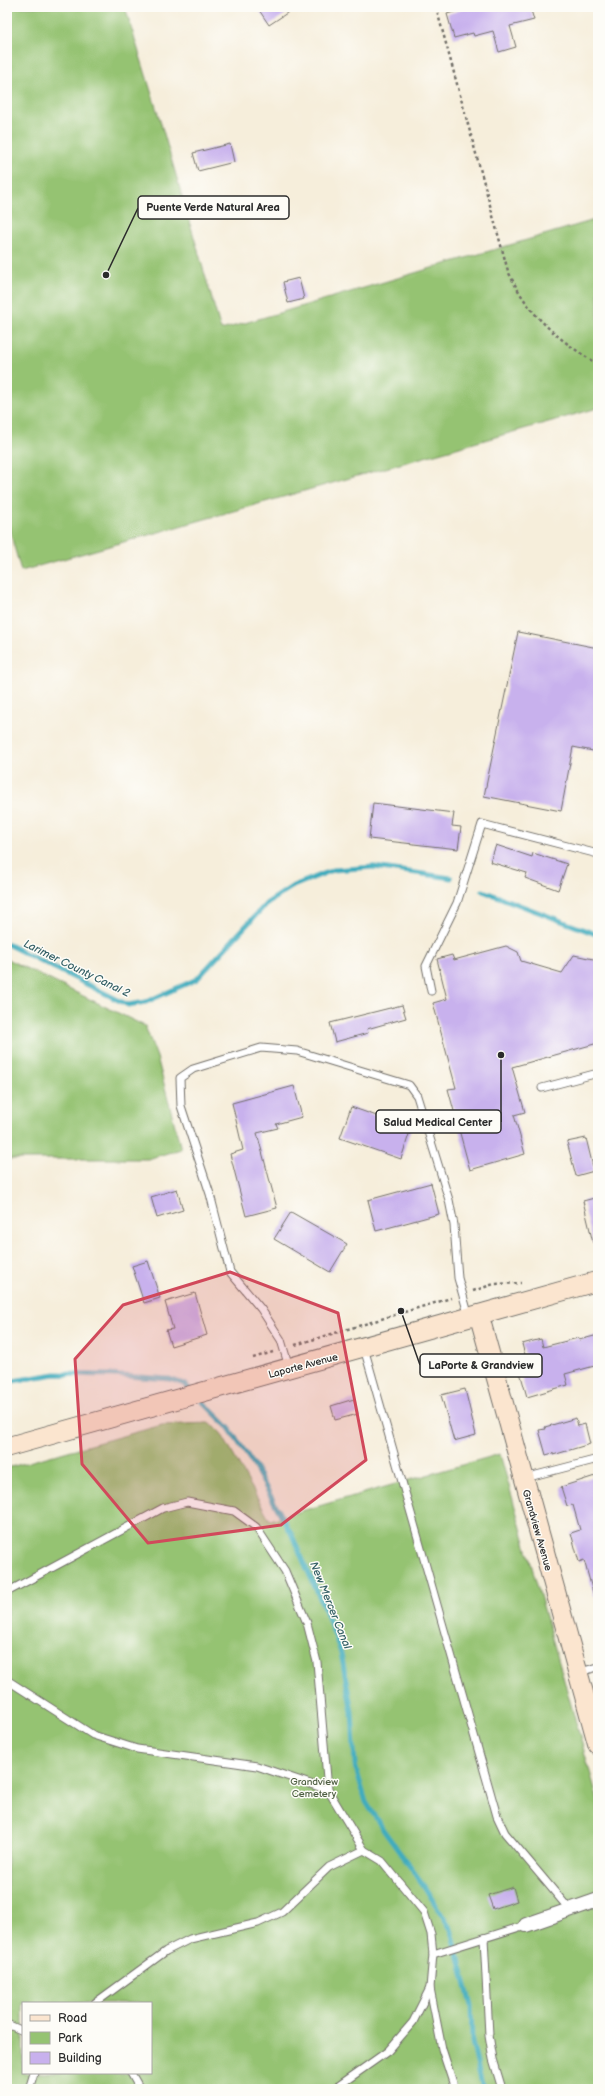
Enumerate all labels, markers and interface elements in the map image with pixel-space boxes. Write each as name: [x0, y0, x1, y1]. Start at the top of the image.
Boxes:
callout: Puente Verde Natural Area: [138, 196, 289, 219]
text: Puente Verde Natural Area: [146, 201, 280, 214]
water label: Larimer County Canal 2: [22, 937, 133, 1000]
callout: Salud Medical Center: [376, 1110, 501, 1133]
text: Salud Medical Center: [384, 1116, 493, 1129]
street label: Laporte Avenue: [267, 1351, 339, 1381]
callout: LaPorte & Grandview: [420, 1354, 542, 1377]
text: LaPorte & Grandview: [428, 1359, 534, 1372]
street label: Grandview Avenue: [520, 1488, 554, 1572]
water label: New Mercer Canal: [307, 1560, 354, 1651]
park label: Grandview Cemetery: [290, 1776, 338, 1800]
legend: [22, 2002, 152, 2074]
text: Road: [58, 2011, 87, 2026]
text: Park: [58, 2031, 82, 2046]
text: Building: [58, 2051, 102, 2066]

